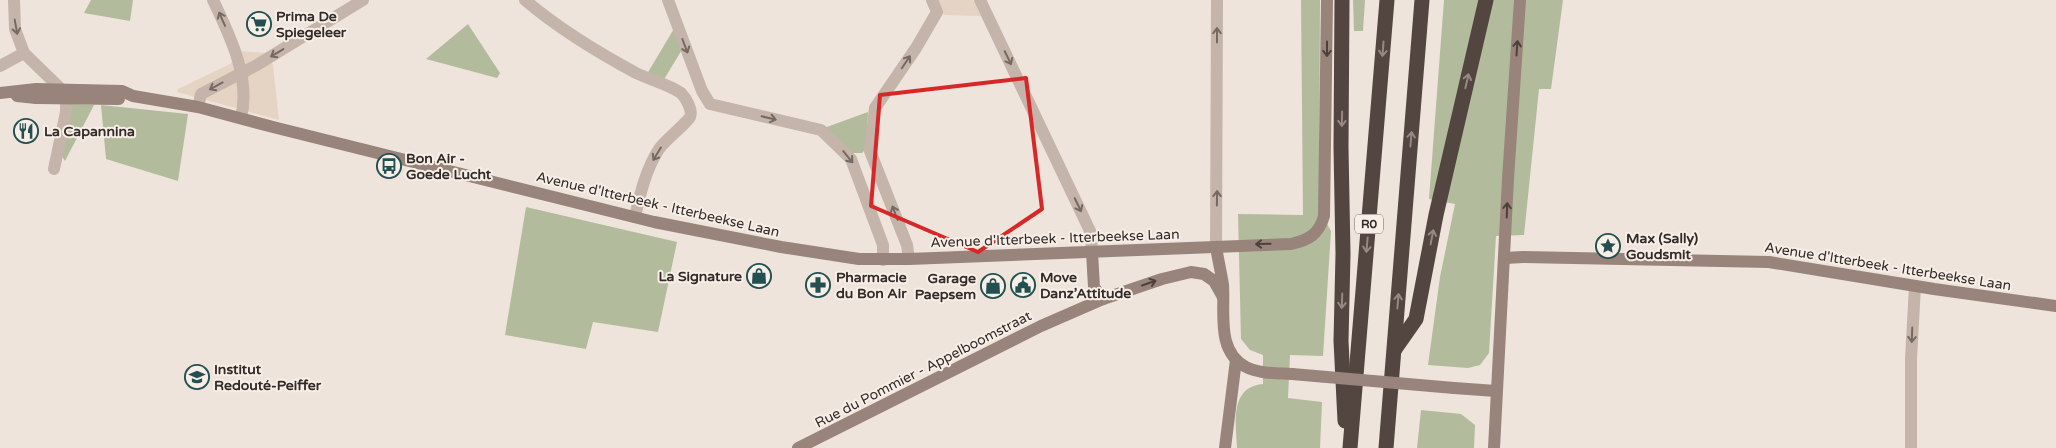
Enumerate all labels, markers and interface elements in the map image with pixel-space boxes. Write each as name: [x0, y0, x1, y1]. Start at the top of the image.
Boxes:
place label: Prima De Spiegeleer: [276, 8, 347, 41]
supermarket icon: Prima De Spiegeleer: [246, 11, 272, 37]
one-way arrow: [217, 12, 226, 27]
one-way arrow: [11, 18, 21, 34]
one-way arrow: [1212, 28, 1222, 44]
one-way arrow: [681, 38, 690, 53]
one-way arrow: [1322, 40, 1332, 56]
one-way arrow: [1378, 40, 1388, 56]
one-way arrow: [1512, 40, 1521, 56]
one-way arrow: [270, 49, 284, 59]
one-way arrow: [1003, 51, 1013, 66]
one-way arrow: [901, 55, 912, 69]
one-way arrow: [1463, 73, 1472, 89]
one-way arrow: [209, 82, 223, 92]
one-way arrow: [1337, 110, 1347, 126]
one-way arrow: [761, 113, 777, 123]
restaurant icon: La Capannina: [13, 118, 39, 144]
place label: La Capannina: [44, 123, 135, 140]
one-way arrow: [1406, 132, 1416, 148]
one-way arrow: [651, 146, 661, 160]
place label: Bon Air - Goede Lucht: [406, 150, 492, 183]
one-way arrow: [842, 150, 853, 163]
bus stop icon: Bon Air - Goede Lucht: [376, 153, 402, 179]
street label: Avenue d'Itterbeek - Itterbeekse Laan: [535, 168, 781, 241]
one-way arrow: [1212, 190, 1221, 206]
one-way arrow: [1074, 197, 1083, 212]
one-way arrow: [1502, 202, 1511, 218]
one-way arrow: [890, 206, 899, 221]
road number: R0: [1355, 214, 1383, 233]
street label: Avenue d'Itterbeek - Itterbeekse Laan: [930, 226, 1180, 251]
one-way arrow: [1427, 229, 1437, 245]
place label: Max (Sally) Goudsmit: [1626, 230, 1698, 263]
place icon: Max (Sally) Goudsmit: [1595, 233, 1621, 259]
one-way arrow: [1363, 237, 1372, 253]
street label: Avenue d'Itterbeek - Itterbeekse Laan: [1763, 239, 2012, 294]
one-way arrow: [1256, 240, 1272, 249]
shop icon: La Signature: [746, 263, 772, 289]
place label: La Signature: [658, 268, 742, 285]
place label: Pharmacie du Bon Air: [836, 269, 907, 302]
place label: Move Danz’Attitude: [1040, 269, 1131, 302]
place label: Garage Paepsem: [915, 270, 976, 303]
pharmacy icon: Pharmacie du Bon Air: [805, 272, 831, 298]
public building icon: Move Danz’Attitude: [1010, 272, 1036, 298]
shop icon: Garage Paepsem: [980, 273, 1006, 299]
one-way arrow: [1141, 278, 1157, 288]
one-way arrow: [1337, 292, 1346, 308]
one-way arrow: [1393, 294, 1403, 310]
street label: Rue du Pommier - Appelboomstraat: [812, 307, 1035, 432]
one-way arrow: [1907, 327, 1916, 343]
place label: Institut Redouté-Peiffer: [214, 361, 322, 394]
school or university icon: Institut Redouté-Peiffer: [184, 364, 210, 390]

